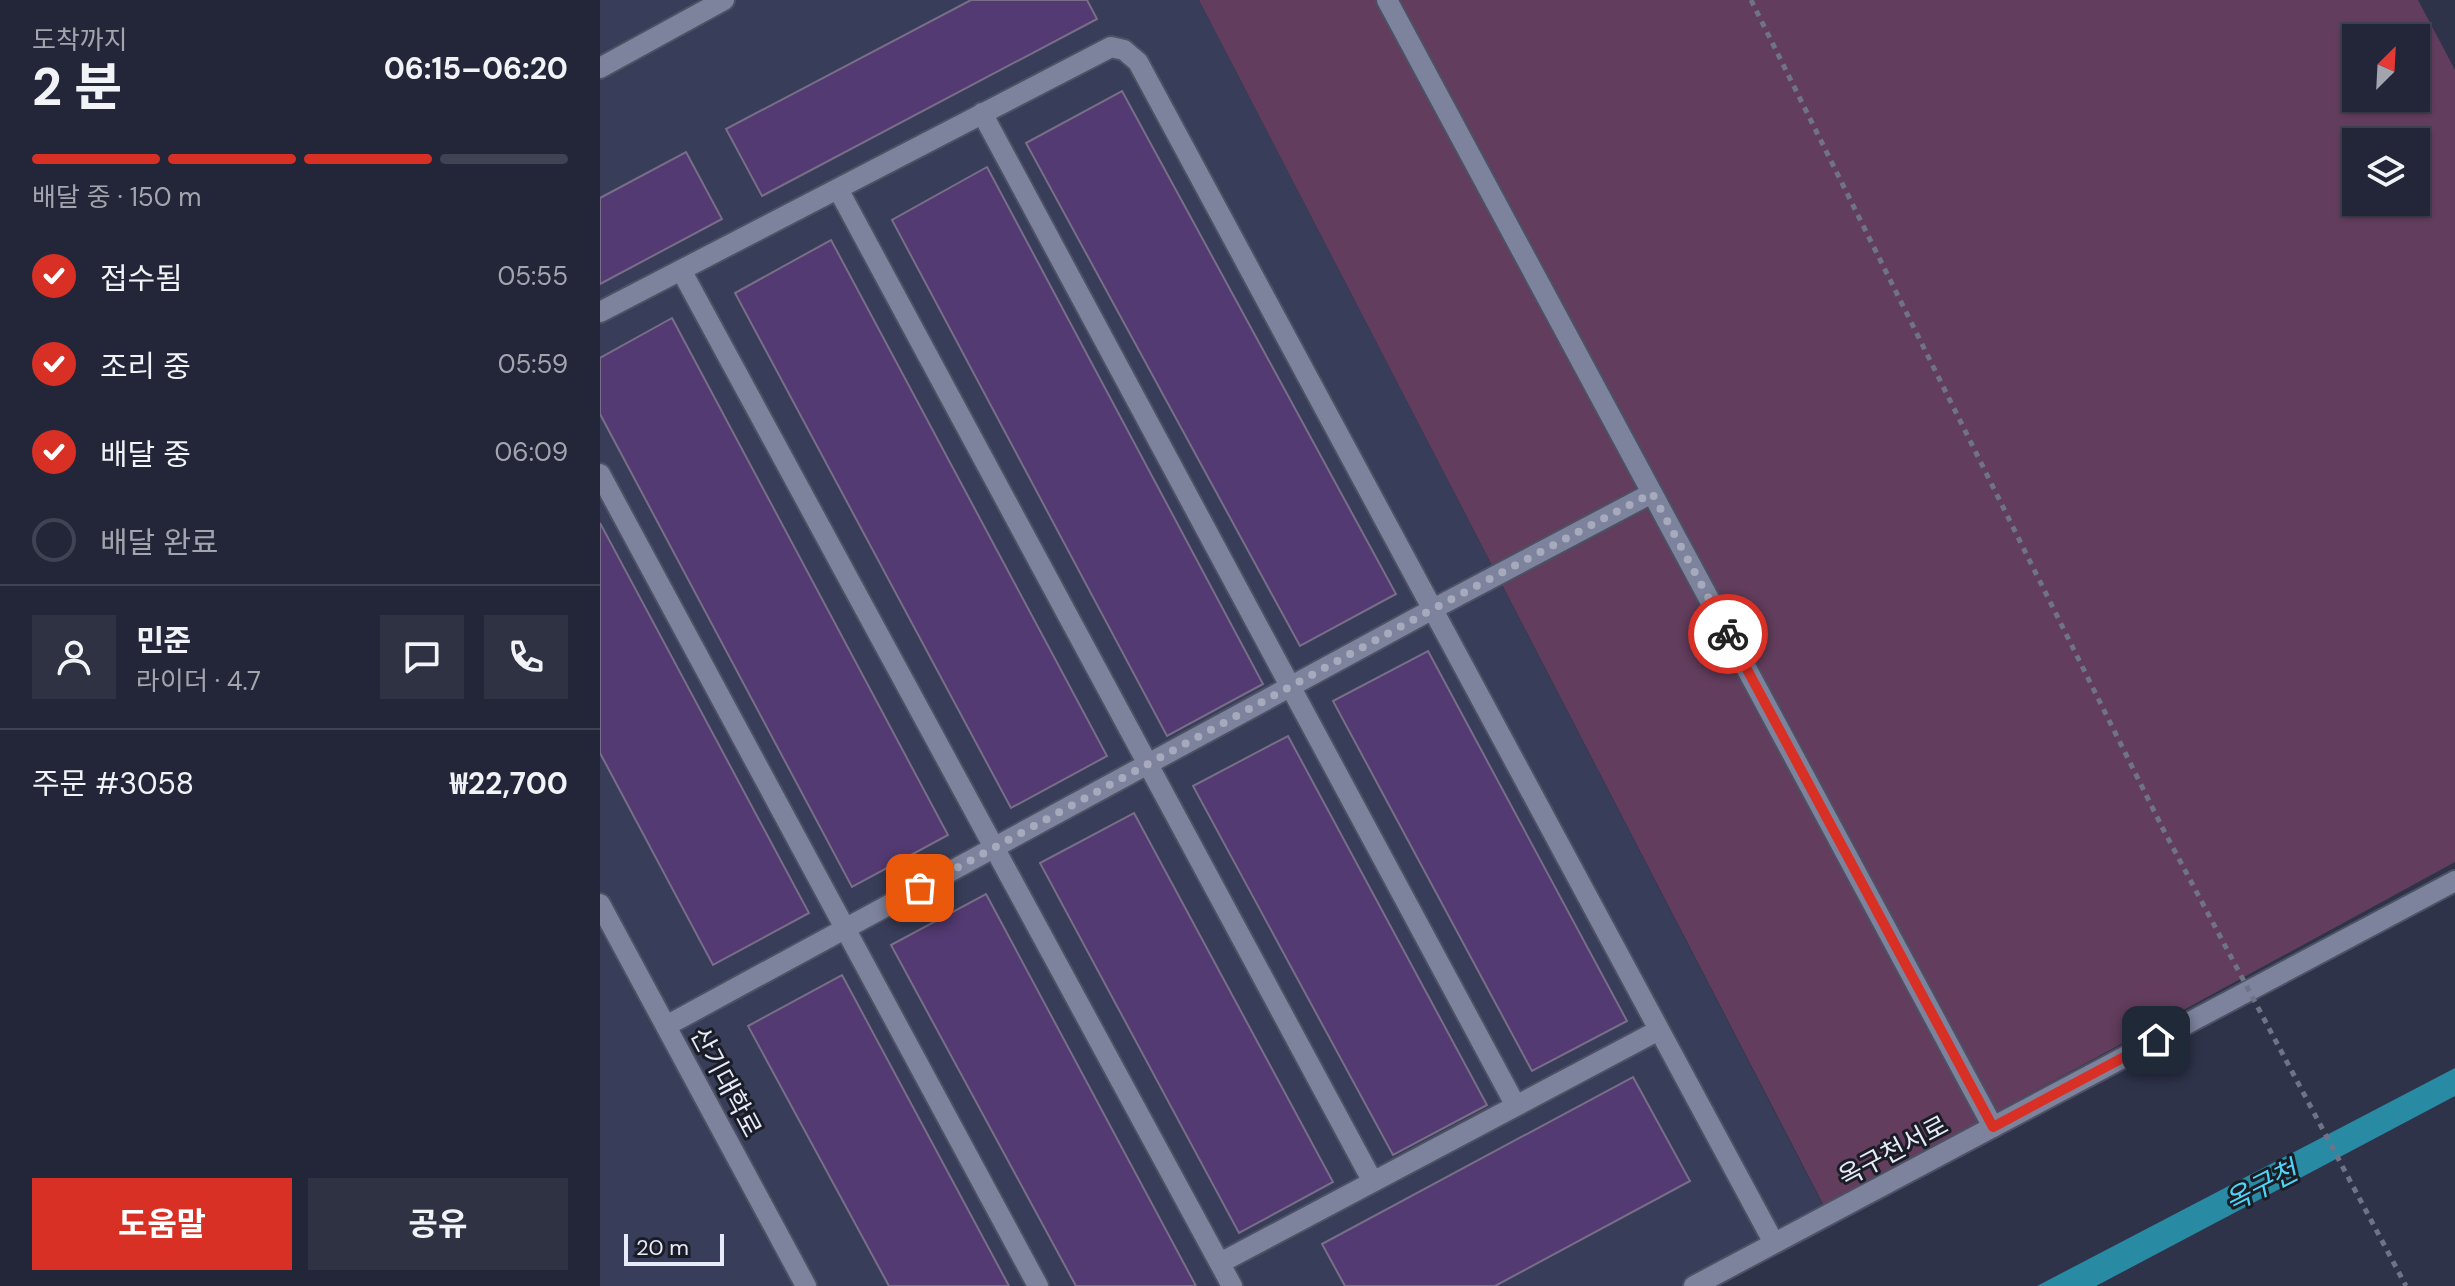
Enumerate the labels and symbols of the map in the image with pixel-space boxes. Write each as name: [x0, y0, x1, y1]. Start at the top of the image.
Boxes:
north arrow: [2342, 24, 2430, 112]
courier: [1688, 594, 1768, 674]
pin: [886, 854, 954, 922]
pin: [2122, 1006, 2190, 1074]
street label: 산기대학로: [683, 1021, 769, 1143]
street label: 옥구천서로: [1832, 1108, 1954, 1194]
water label: 옥구천: [2218, 1151, 2307, 1220]
scale bar: [624, 1230, 724, 1266]

